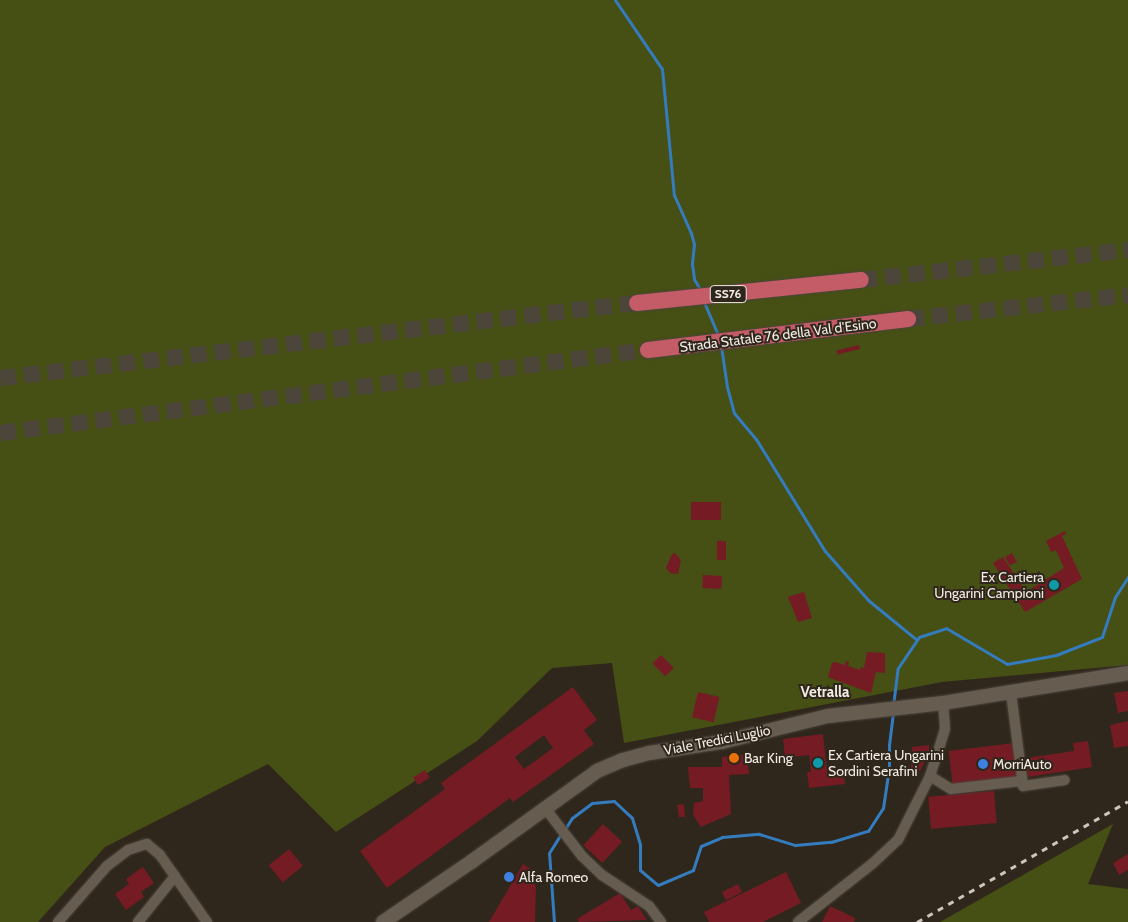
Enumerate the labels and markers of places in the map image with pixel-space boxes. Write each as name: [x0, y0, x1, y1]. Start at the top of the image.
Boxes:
place label: Ex Cartiera Ungarini Campioni: [934, 569, 1044, 602]
marker: Ex Cartiera Ungarini Campioni: [1048, 579, 1060, 591]
place label: Ex Cartiera Ungarini Sordini Serafini: [828, 747, 944, 780]
place label: Bar King: [744, 750, 793, 766]
marker: Bar King: [728, 752, 740, 764]
place label: MorriAuto: [993, 756, 1052, 772]
marker: Ex Cartiera Ungarini Sordini Serafini: [812, 757, 824, 769]
marker: MorriAuto: [977, 758, 989, 770]
place label: Alfa Romeo: [519, 869, 588, 885]
marker: Alfa Romeo: [503, 871, 515, 883]

